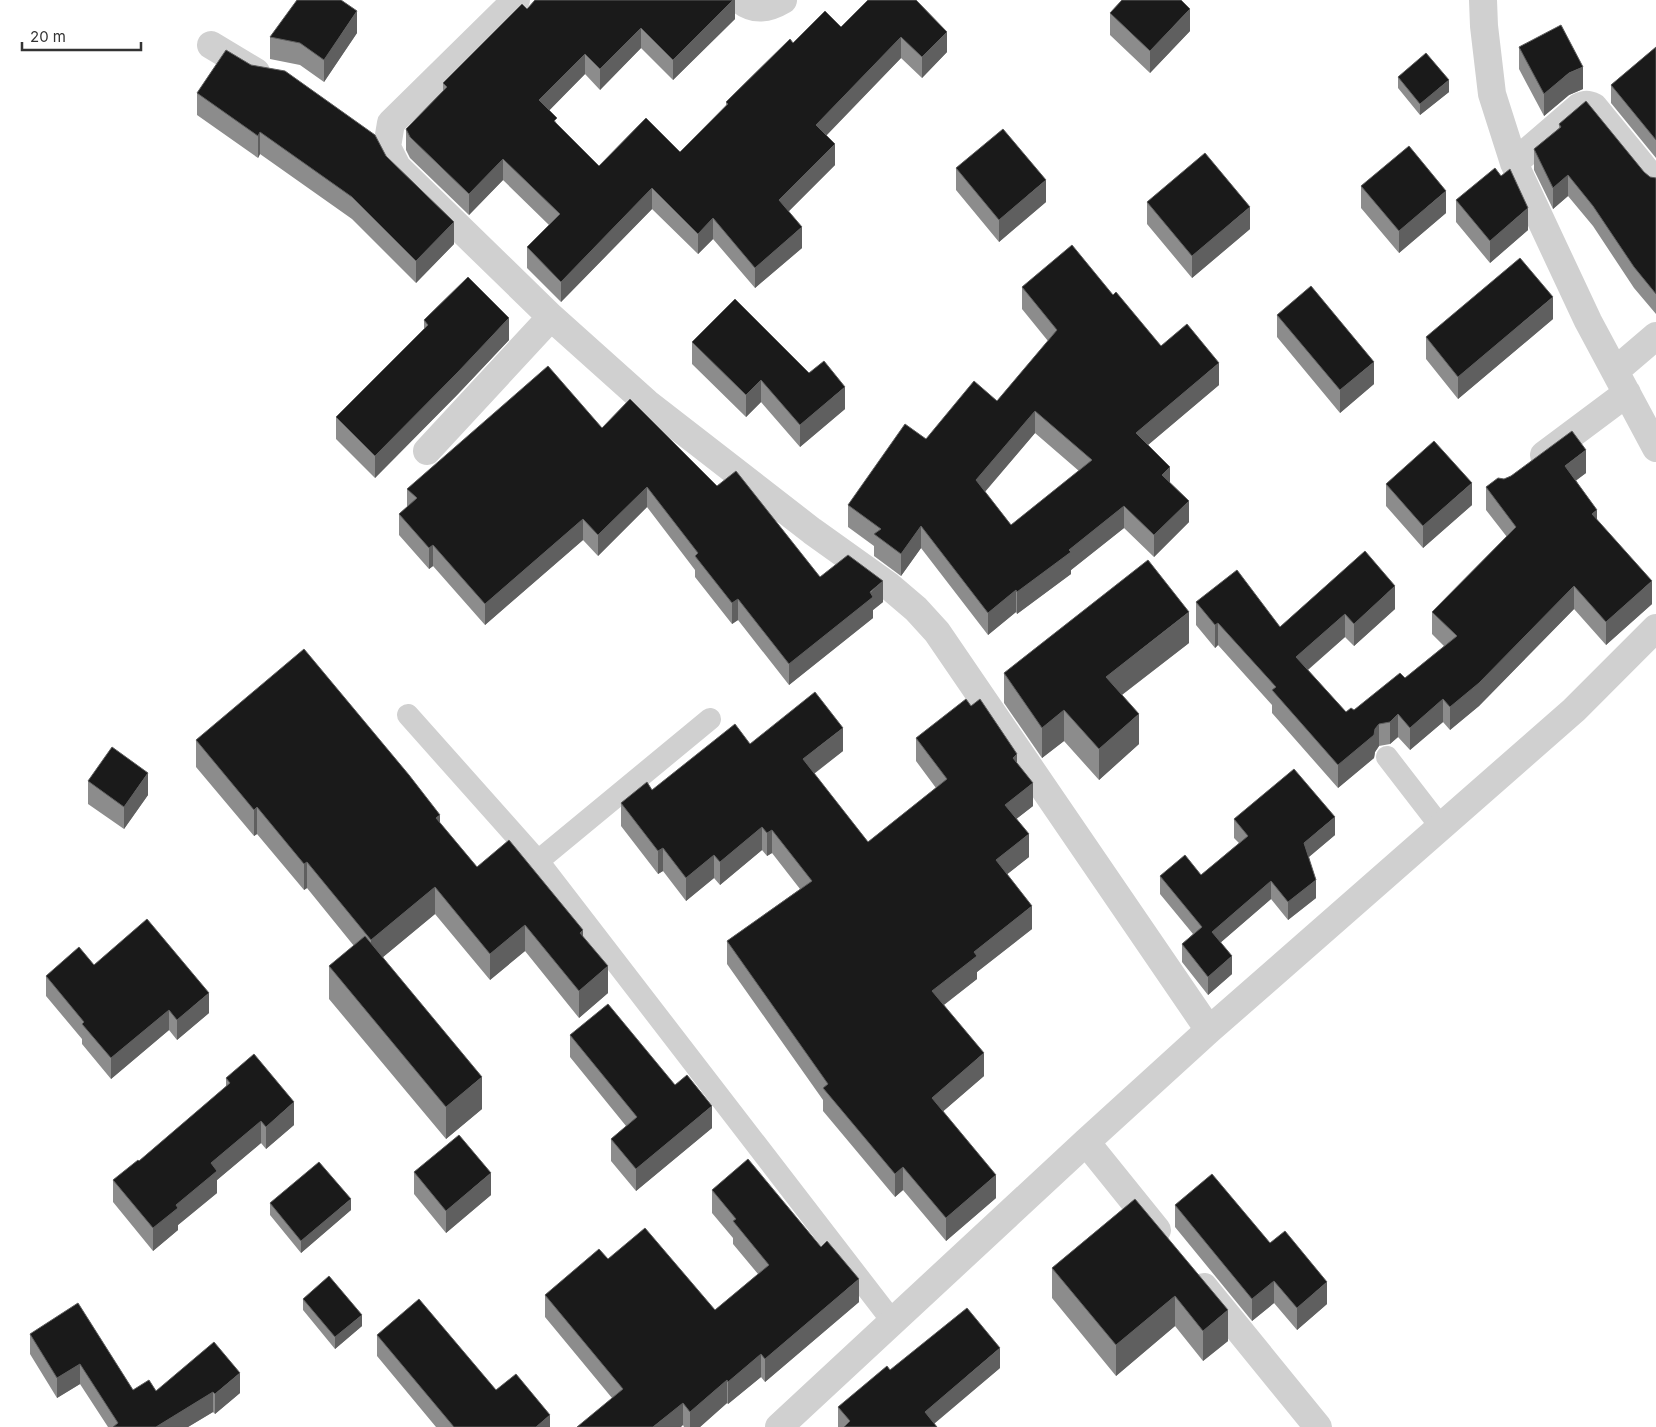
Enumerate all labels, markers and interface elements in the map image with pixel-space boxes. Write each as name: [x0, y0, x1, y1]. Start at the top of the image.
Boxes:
scale bar: [22, 20, 141, 52]
text: 20 m: [30, 27, 66, 46]

